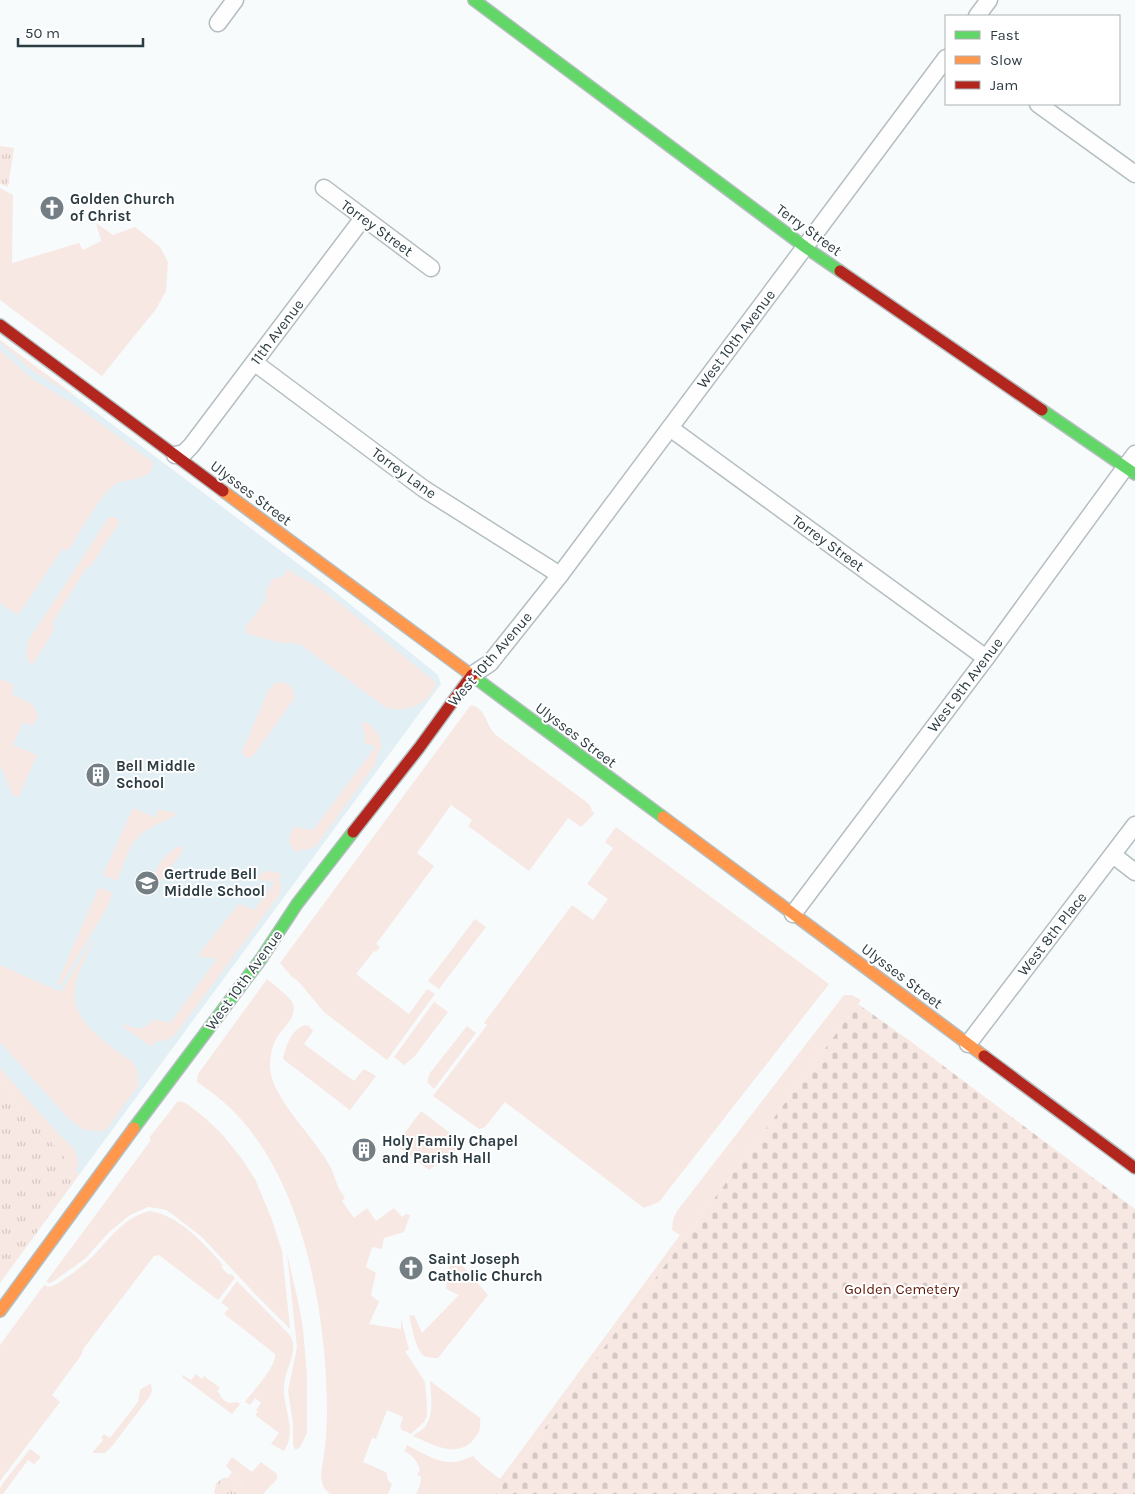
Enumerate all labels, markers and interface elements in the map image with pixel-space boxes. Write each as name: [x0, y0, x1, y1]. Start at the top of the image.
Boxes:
scale bar: [18, 15, 142, 47]
legend: [945, 15, 1120, 105]
text: 50 m: [25, 24, 60, 42]
text: Fast: [990, 26, 1020, 44]
text: Slow: [990, 51, 1022, 69]
text: Jam: [990, 76, 1018, 94]
place label: Golden Church of Christ: [70, 190, 175, 225]
church icon: Golden Church of Christ: [39, 195, 65, 221]
street label: Torrey Street: [337, 196, 417, 260]
street label: Terry Street: [773, 200, 846, 260]
street label: West 10th Avenue: [693, 286, 779, 392]
street label: 11th Avenue: [246, 296, 308, 368]
street label: Torrey Lane: [368, 443, 440, 503]
street label: Ulysses Street: [207, 457, 295, 530]
street label: Torrey Street: [788, 511, 868, 575]
street label: West 10th Avenue: [444, 608, 536, 710]
street label: West 9th Avenue: [923, 634, 1007, 736]
street label: Ulysses Street: [532, 699, 620, 772]
place label: Bell Middle School: [116, 757, 196, 792]
building icon: Bell Middle School: [85, 762, 111, 788]
place label: Gertrude Bell Middle School: [164, 865, 265, 900]
school or university icon: Gertrude Bell Middle School: [134, 870, 160, 896]
street label: West 8th Place: [1014, 889, 1090, 979]
street label: West 10th Avenue: [202, 926, 286, 1034]
street label: Ulysses Street: [858, 940, 946, 1013]
place label: Holy Family Chapel and Parish Hall: [382, 1132, 518, 1167]
building icon: Holy Family Chapel and Parish Hall: [351, 1137, 377, 1163]
place label: Saint Joseph Catholic Church: [428, 1250, 543, 1285]
church icon: Saint Joseph Catholic Church: [398, 1255, 424, 1281]
park label: Golden Cemetery: [844, 1280, 960, 1298]

